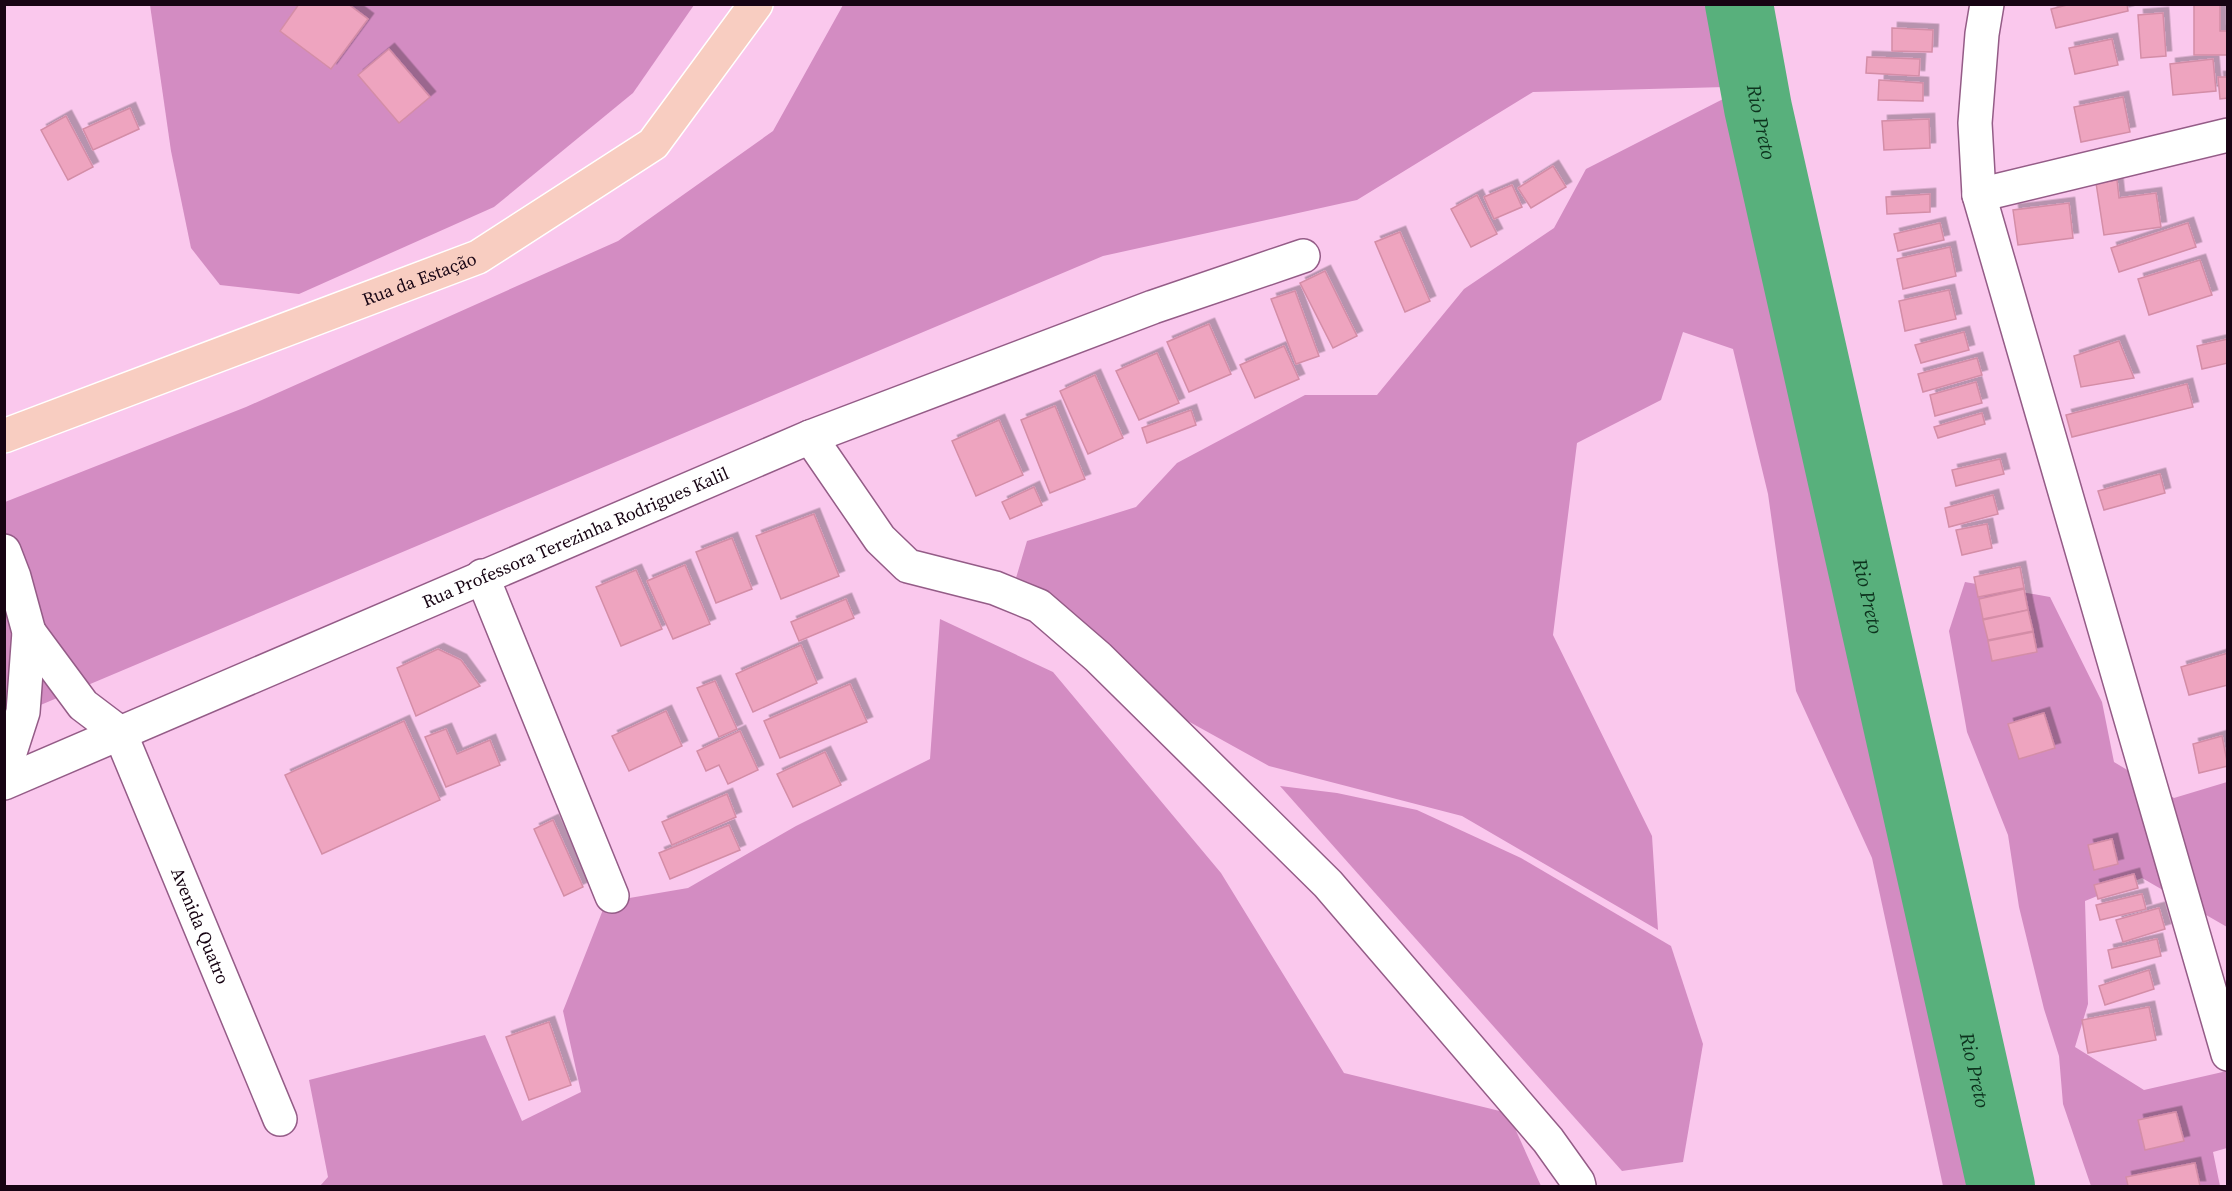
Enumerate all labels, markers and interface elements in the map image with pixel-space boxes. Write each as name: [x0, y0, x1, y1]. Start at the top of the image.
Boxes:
water label: Rio Preto: [1740, 81, 1783, 163]
street label: Rua da Estação: [358, 246, 480, 312]
street label: Rua Professora Terezinha Rodrigues Kalil: [418, 460, 732, 614]
water label: Rio Preto: [1846, 555, 1890, 637]
street label: Avenida Quatro: [165, 864, 236, 988]
water label: Rio Preto: [1953, 1029, 1997, 1111]

